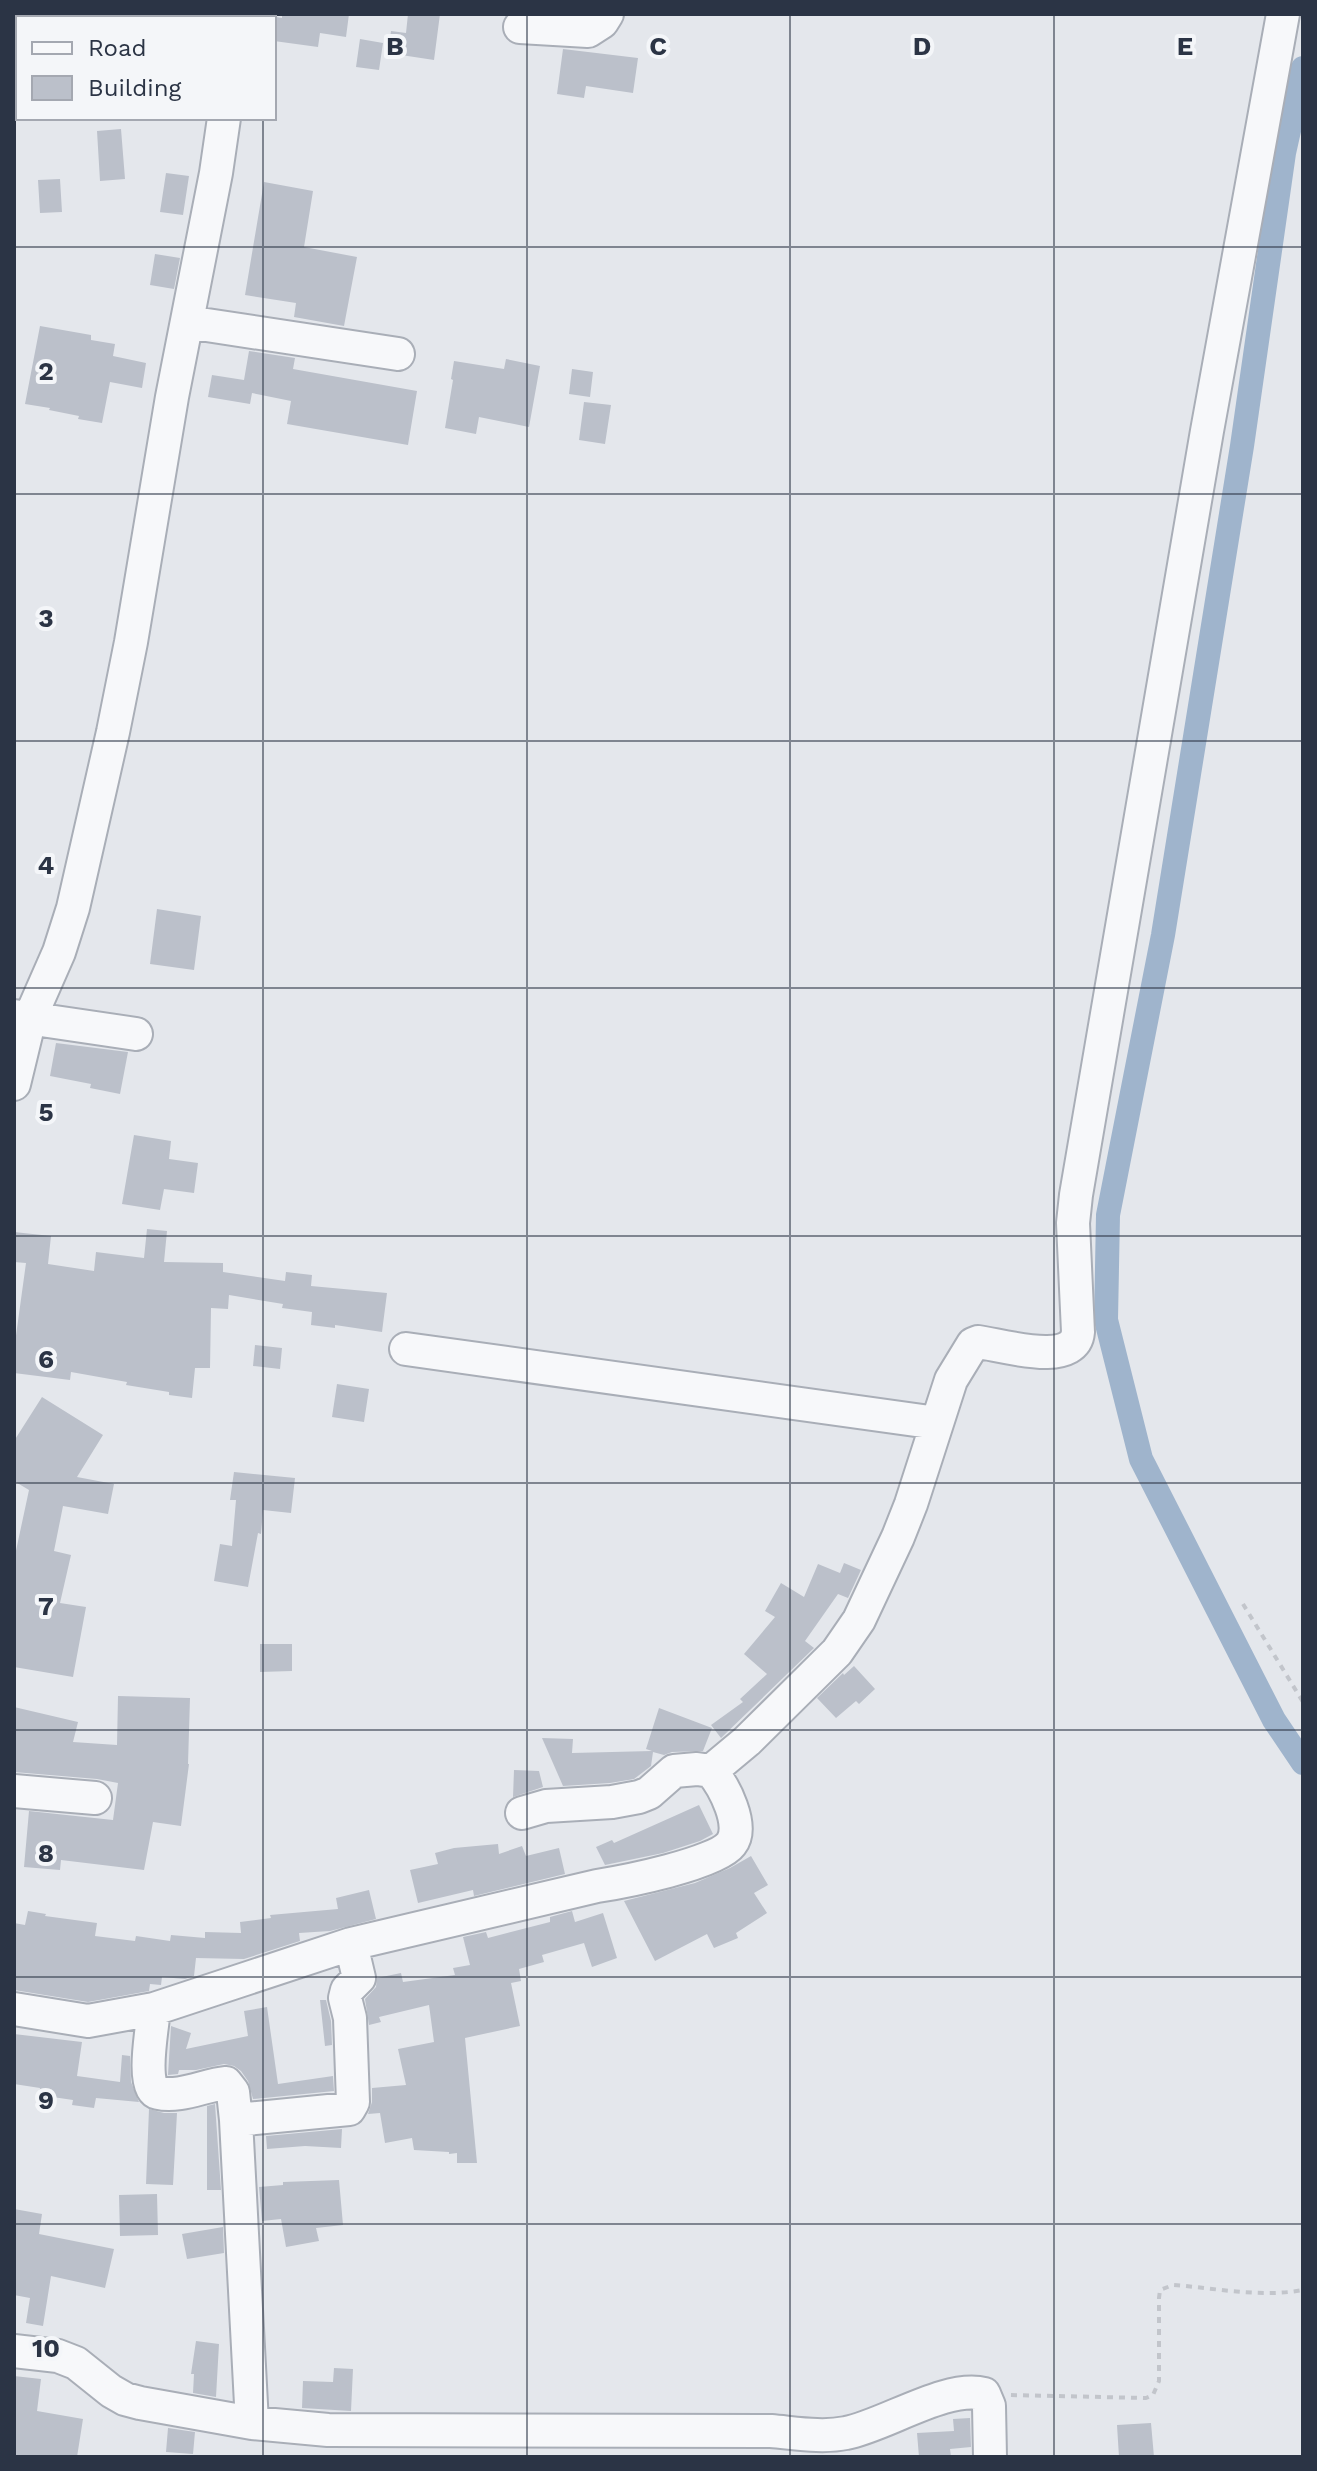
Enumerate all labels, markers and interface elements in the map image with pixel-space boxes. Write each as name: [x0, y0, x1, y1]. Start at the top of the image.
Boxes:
legend: [16, 16, 276, 120]
text: B: [386, 31, 404, 61]
text: C: [649, 31, 667, 61]
text: D: [913, 31, 931, 61]
text: E: [1177, 31, 1193, 61]
text: Road: [88, 34, 147, 62]
text: Building: [88, 74, 181, 102]
text: 2: [38, 356, 54, 386]
text: 3: [38, 603, 54, 633]
text: 4: [38, 850, 55, 880]
text: 5: [38, 1097, 54, 1127]
text: 6: [38, 1344, 54, 1374]
text: 7: [38, 1591, 54, 1621]
text: 8: [38, 1838, 54, 1868]
text: 9: [38, 2085, 54, 2115]
text: 10: [32, 2333, 60, 2363]

